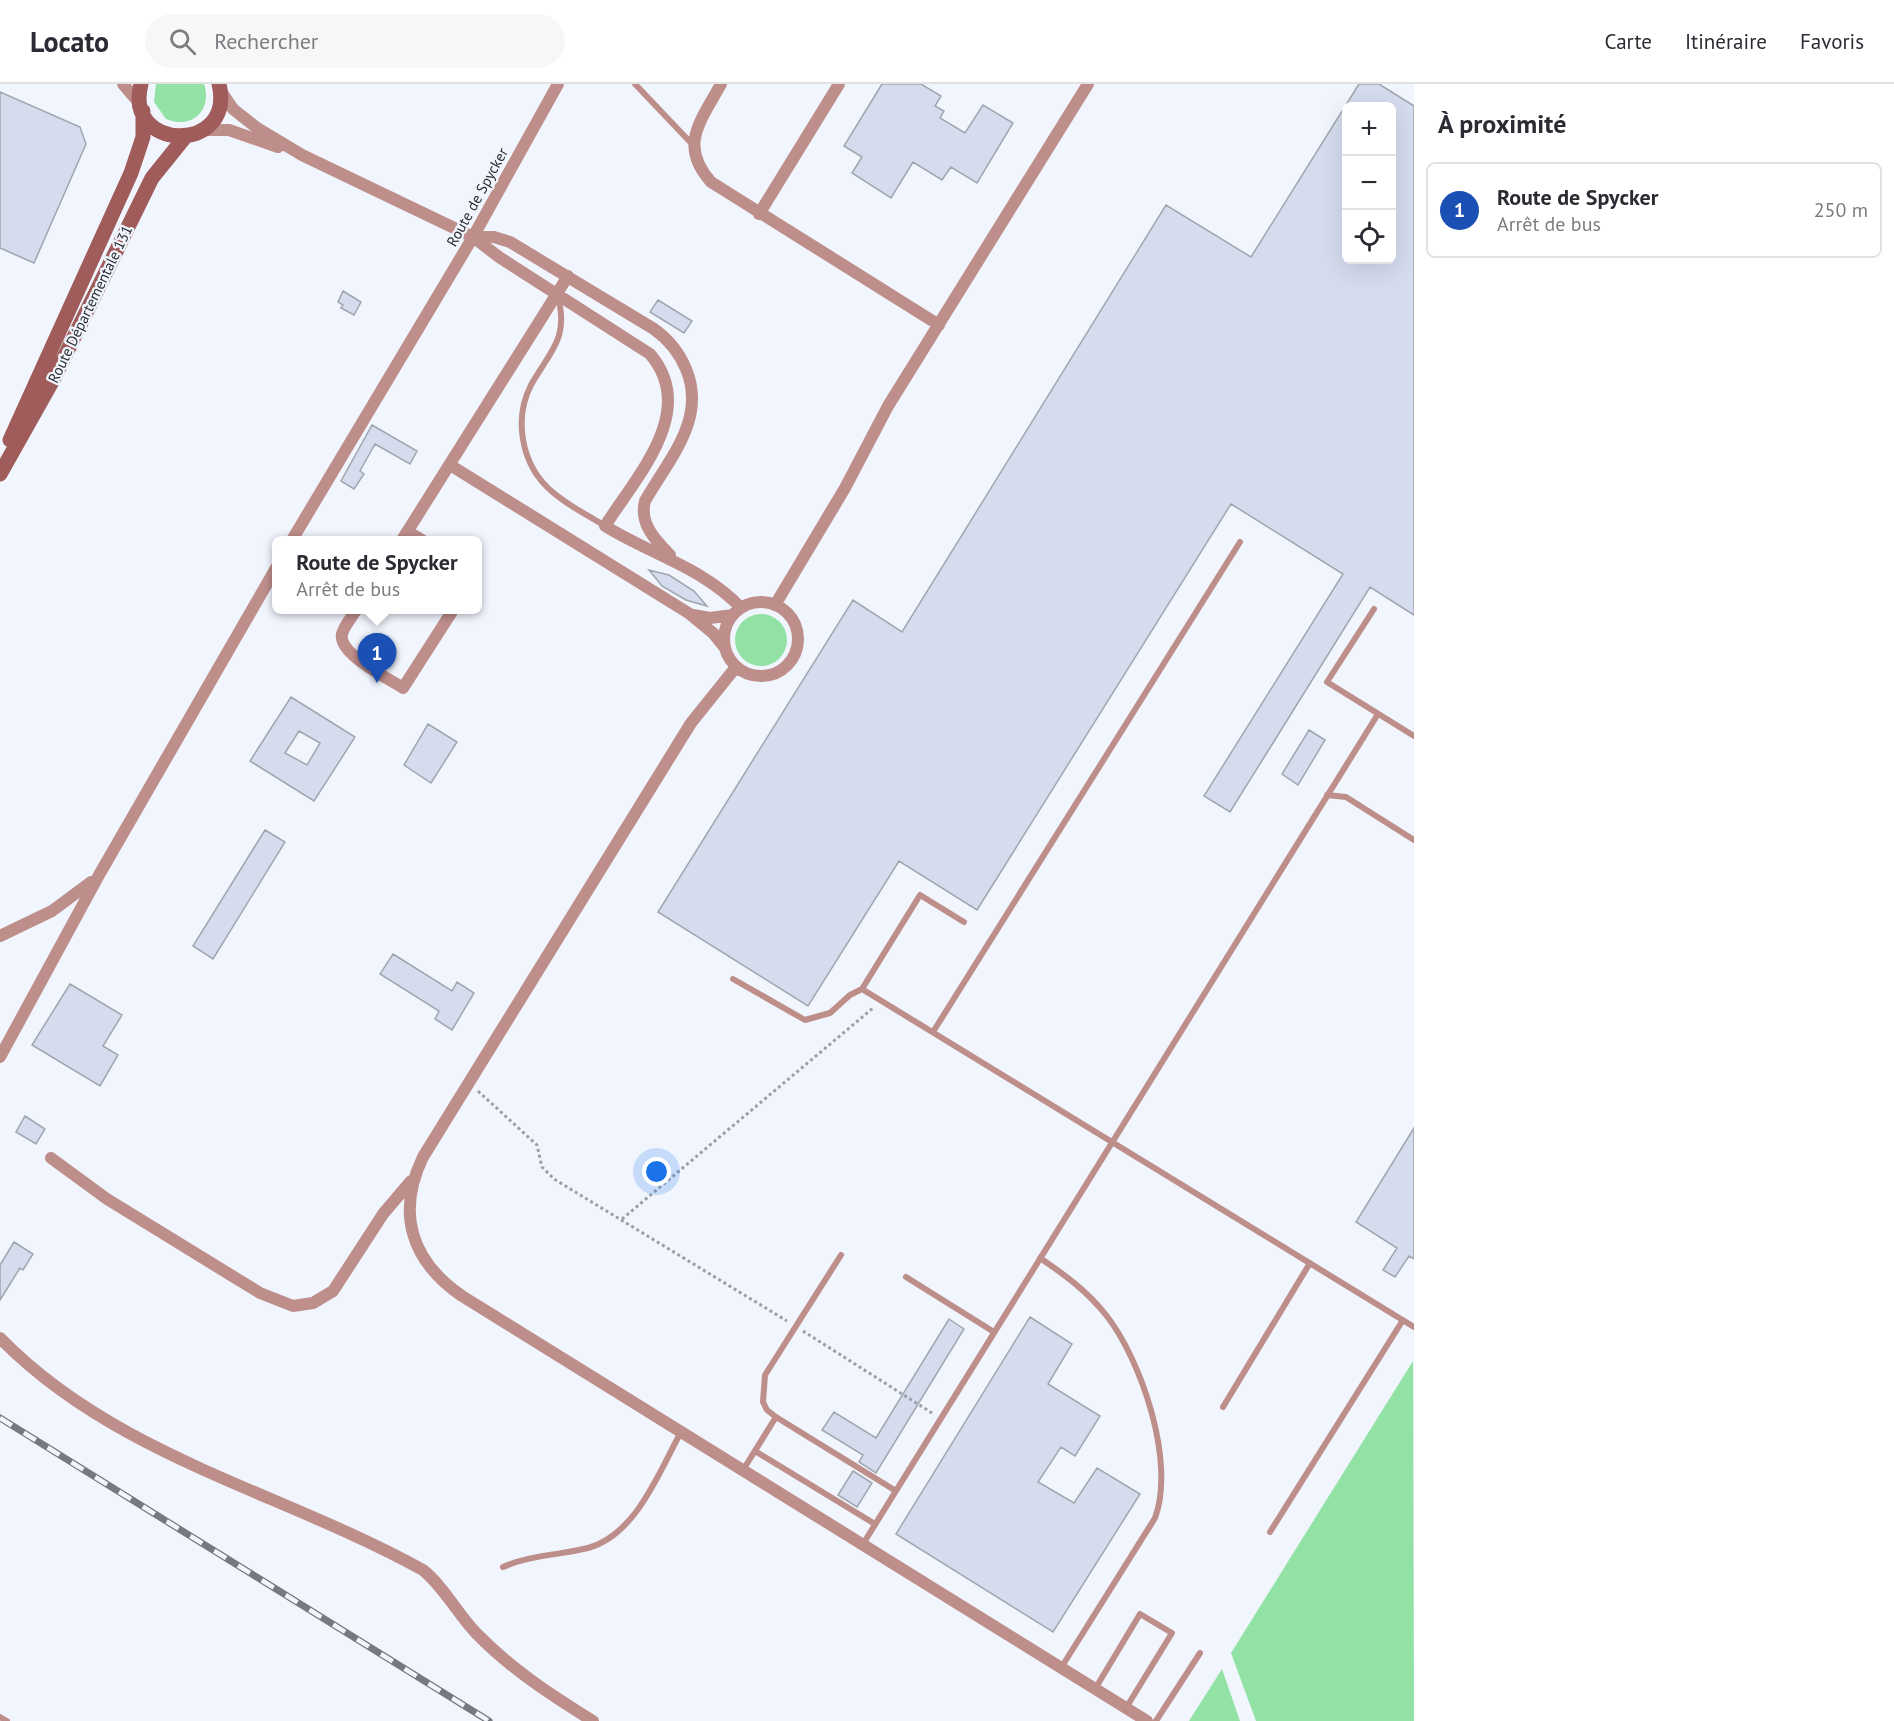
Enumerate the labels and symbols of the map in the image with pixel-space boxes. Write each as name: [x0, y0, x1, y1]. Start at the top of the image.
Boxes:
street label: Route de Spycker: [442, 144, 512, 250]
street label: Route Départementale 131: [44, 222, 136, 386]
pin: 1: [358, 634, 397, 683]
your location: [642, 1157, 671, 1186]

